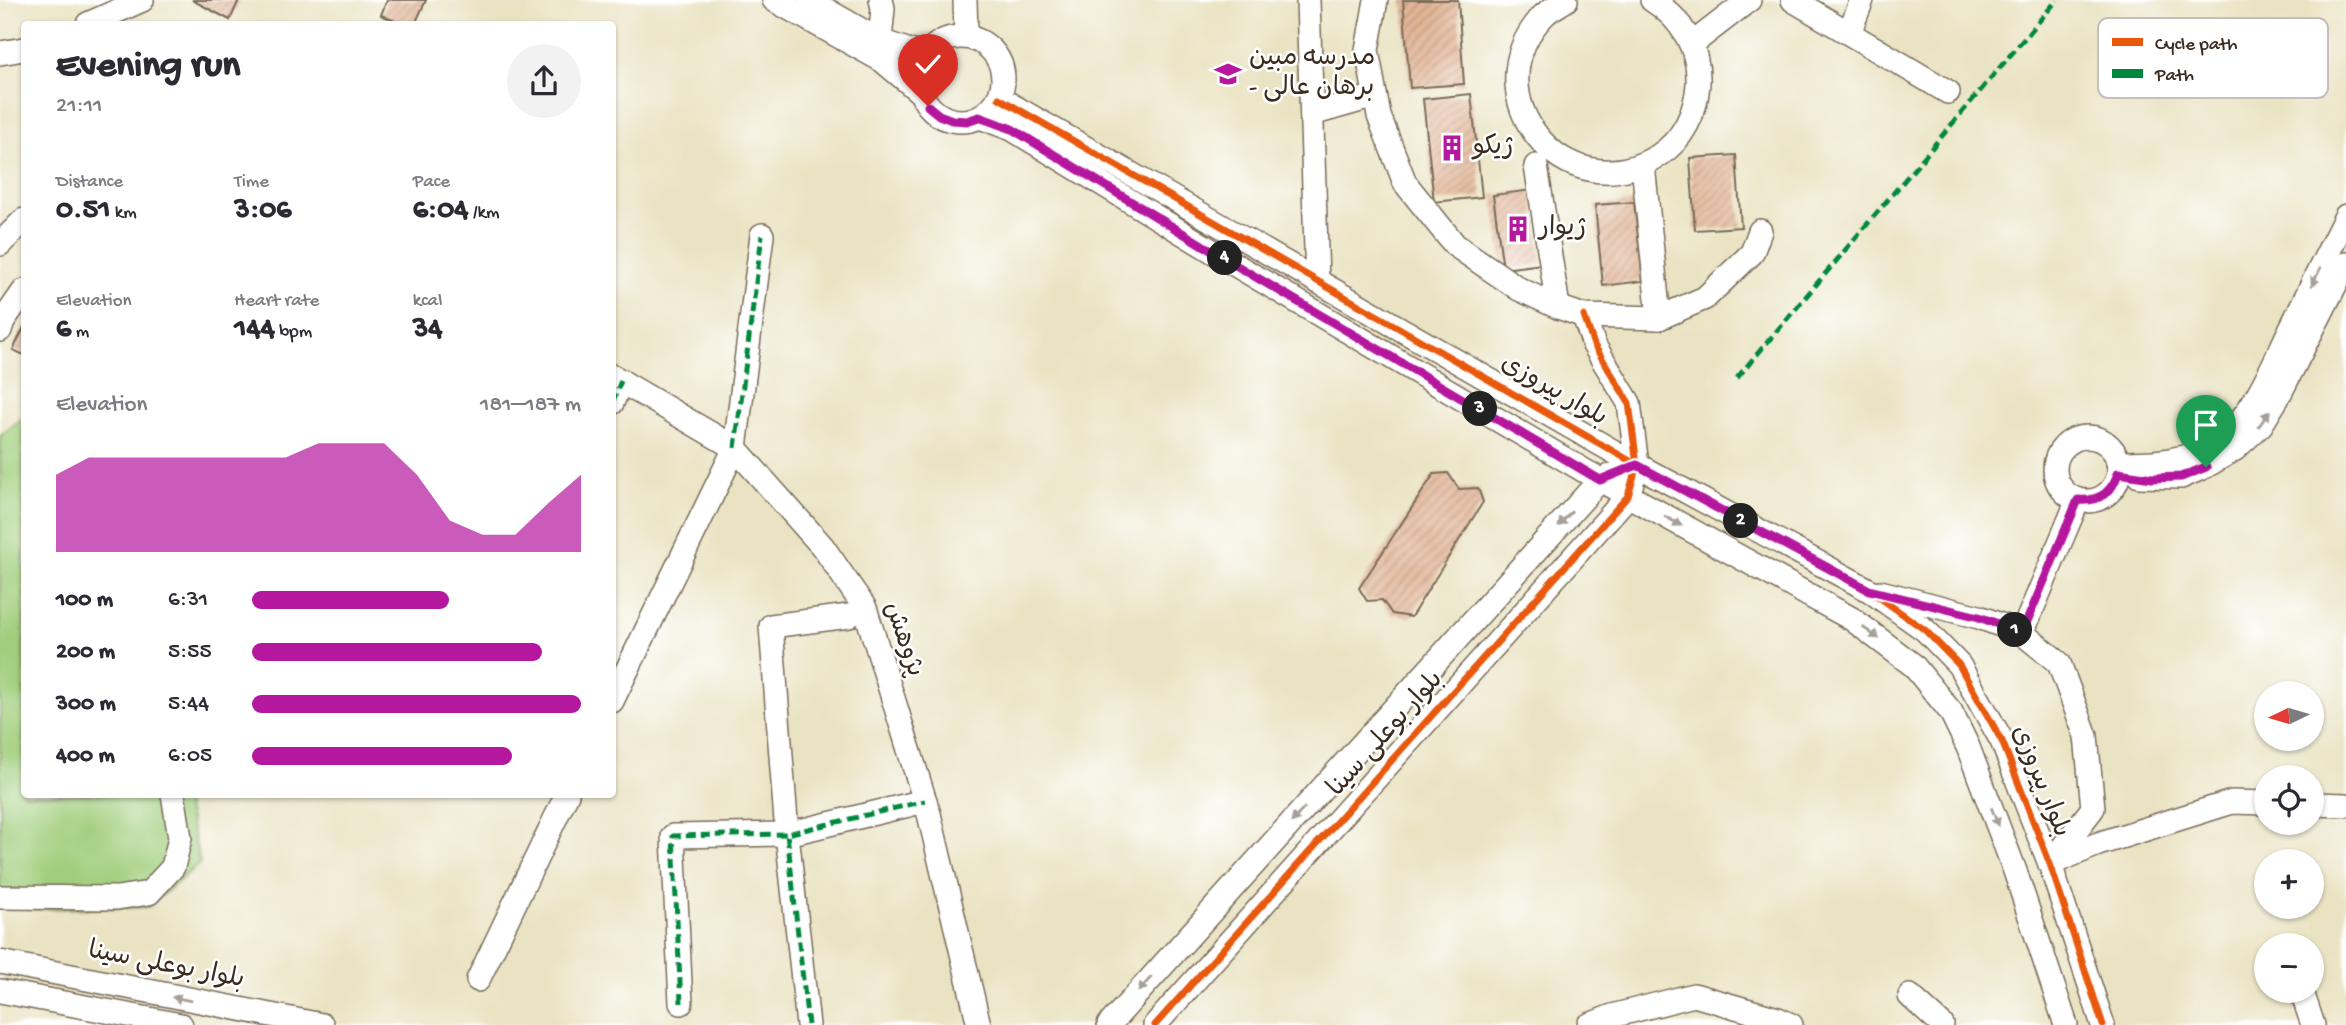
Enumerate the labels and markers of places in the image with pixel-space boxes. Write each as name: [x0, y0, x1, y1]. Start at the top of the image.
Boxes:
pin: [898, 34, 958, 106]
place label: مدرسه مبین - برهان عالی: [1249, 44, 1375, 105]
school or university icon: مدرسه مبین - برهان عالی: [1213, 59, 1243, 89]
building icon: ژیکو: [1437, 133, 1467, 163]
place label: ژیکو: [1471, 133, 1513, 164]
building icon: ژیوار: [1503, 214, 1533, 244]
place label: ژیوار: [1537, 214, 1586, 245]
pin: 4: [1208, 240, 1242, 276]
pin: 3: [1462, 392, 1498, 426]
pin: [2176, 395, 2236, 467]
pin: 2: [1724, 504, 1758, 538]
pin: 1: [1997, 612, 2032, 648]

